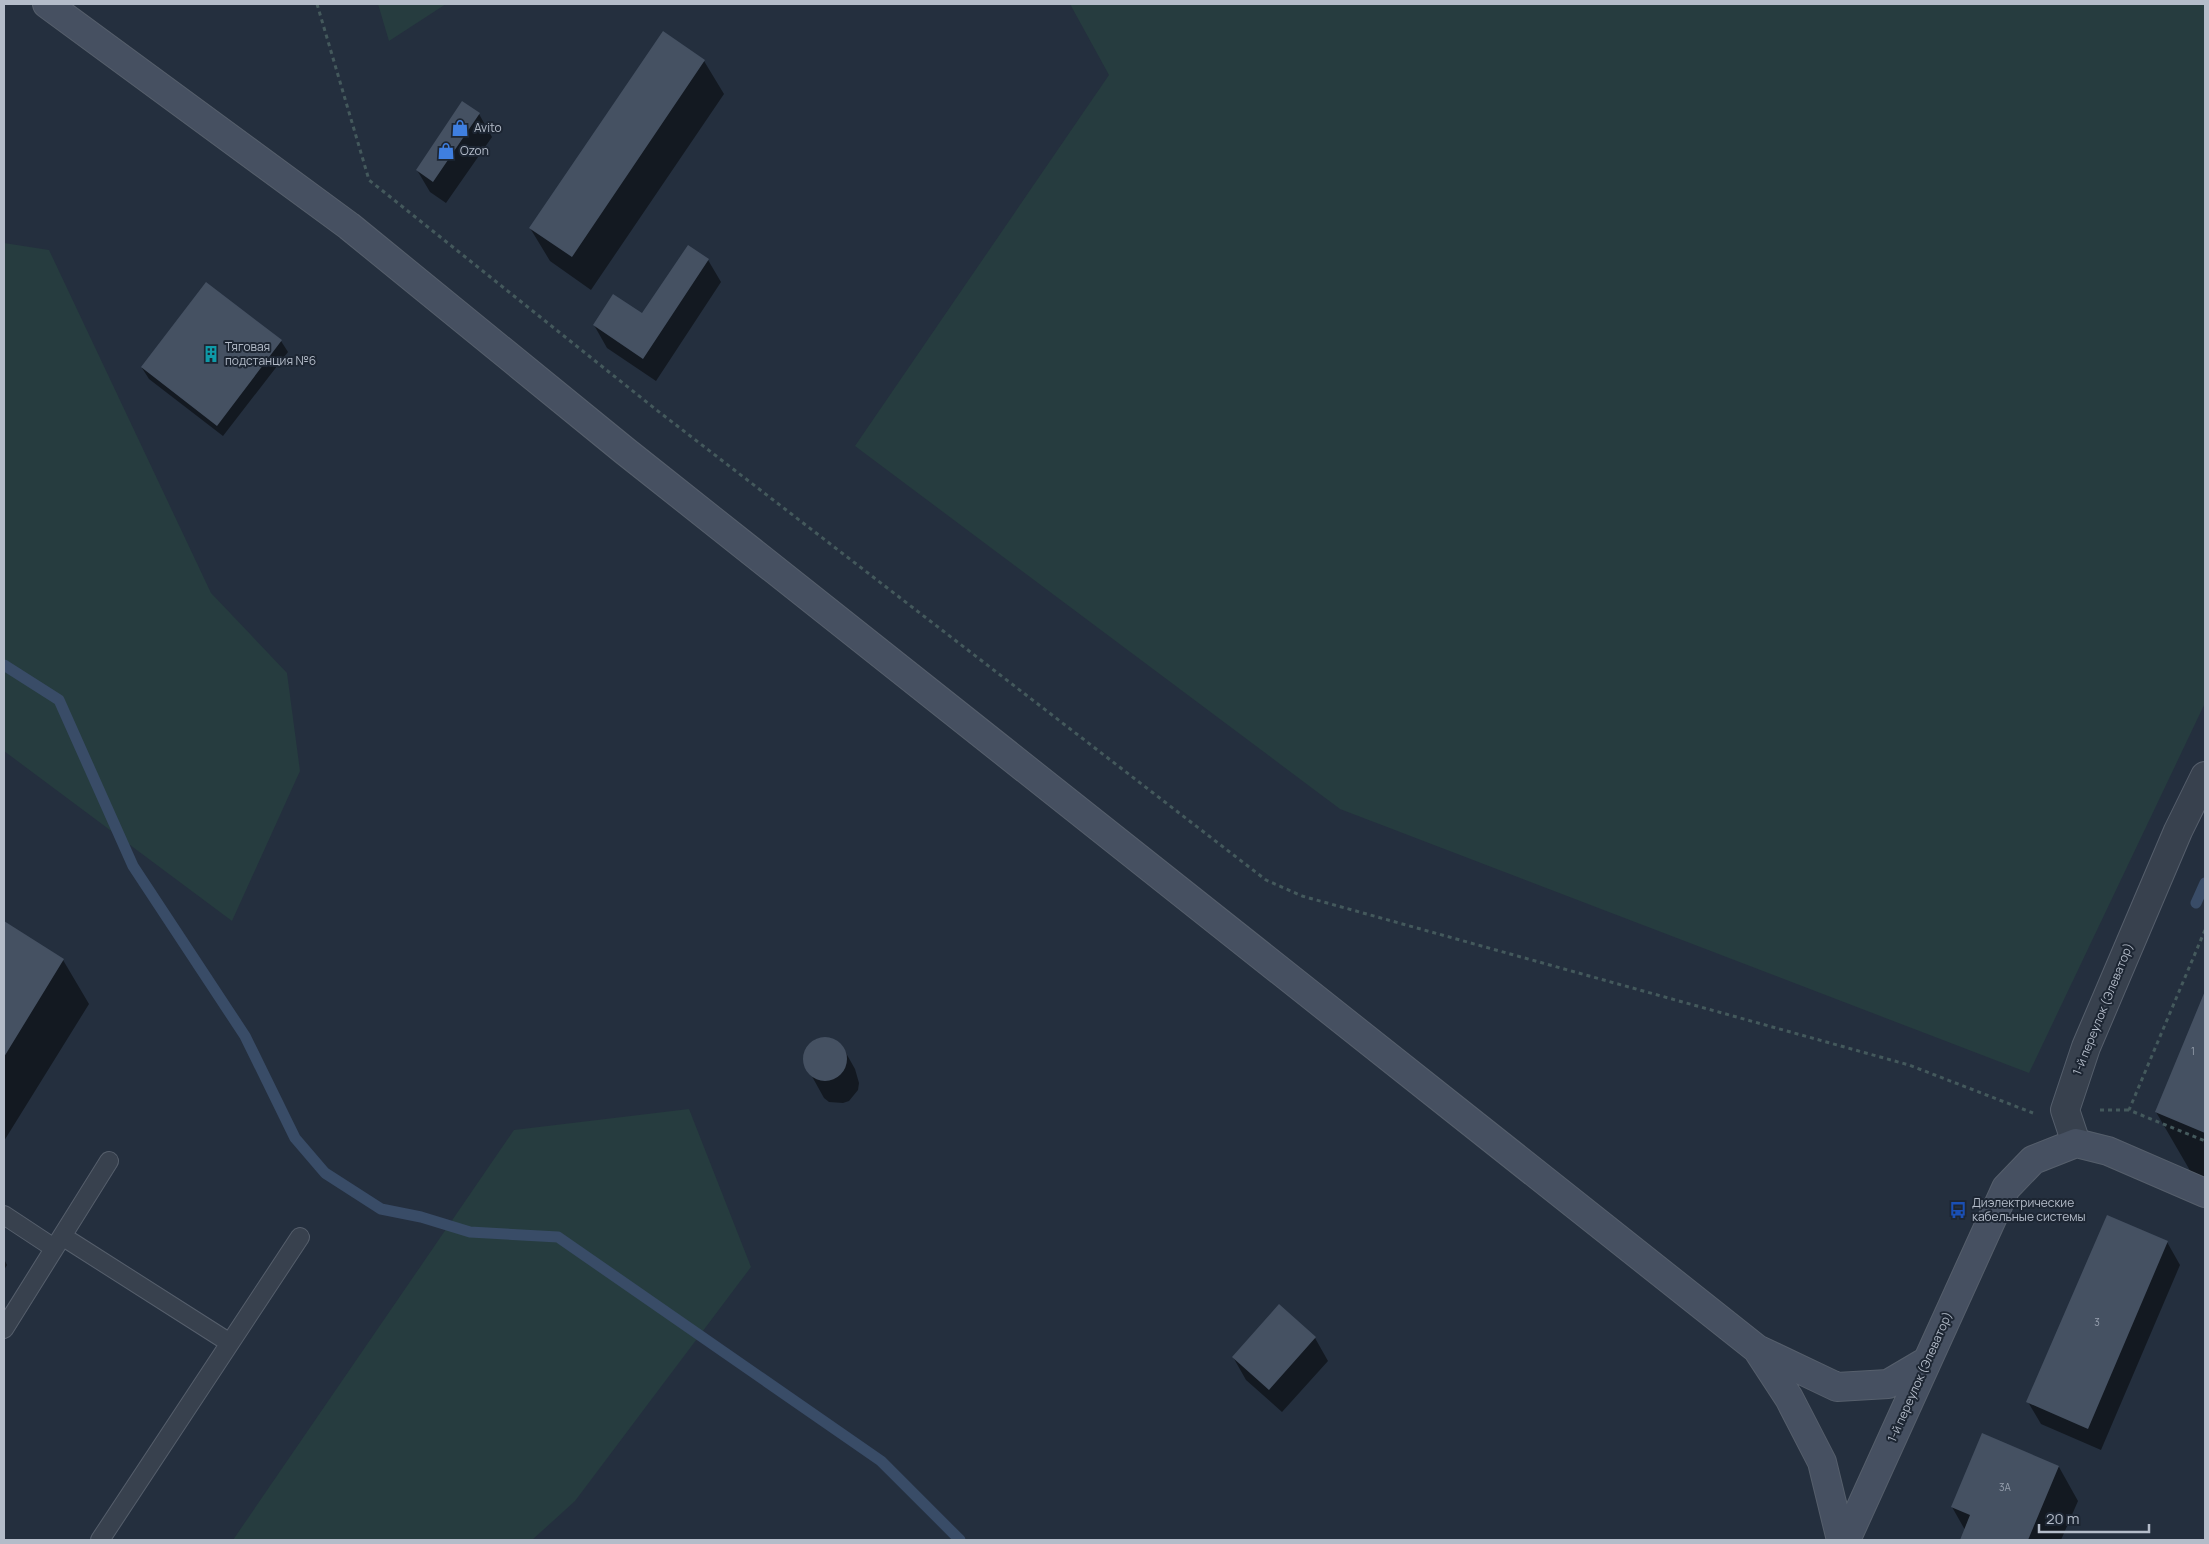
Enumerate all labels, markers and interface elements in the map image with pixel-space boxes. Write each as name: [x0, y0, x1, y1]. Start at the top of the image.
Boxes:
shop icon: Avito: [450, 118, 470, 138]
place label: Avito: [474, 119, 502, 136]
shop icon: Ozon: [436, 141, 456, 161]
place label: Ozon: [460, 142, 489, 159]
place label: Тяговая подстанция №6: [225, 338, 316, 369]
building icon: Тяговая подстанция №6: [201, 344, 221, 364]
street label: 1-й переулок (Элеватор): [2068, 940, 2137, 1077]
house number: 1: [2191, 1044, 2195, 1058]
place label: Диэлектрические кабельные системы: [1972, 1194, 2086, 1225]
bus stop icon: Диэлектрические кабельные системы: [1948, 1200, 1968, 1220]
street label: 1-й переулок (Элеватор): [1883, 1309, 1956, 1445]
house number: 3: [2094, 1315, 2100, 1329]
house number: 3А: [1999, 1480, 2012, 1494]
scale bar: [2039, 1502, 2149, 1534]
text: 20 m: [2046, 1508, 2079, 1529]

